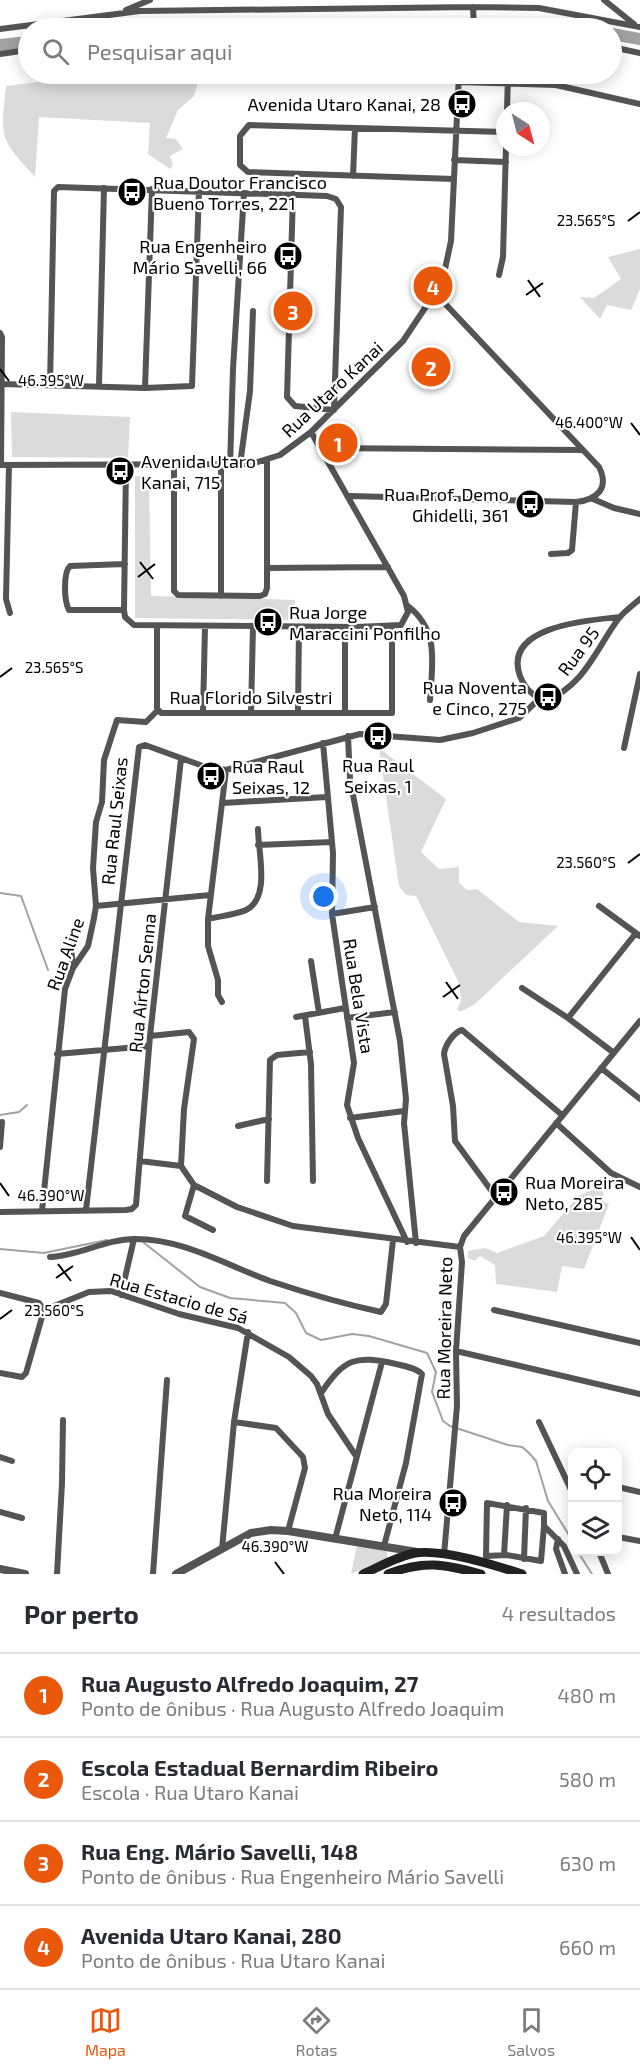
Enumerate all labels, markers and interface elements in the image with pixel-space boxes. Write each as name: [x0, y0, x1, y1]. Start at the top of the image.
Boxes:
search box: [18, 18, 622, 84]
icon: search: [39, 35, 72, 68]
text: Pesquisar aqui: [87, 38, 233, 64]
bus stop icon: Avenida Utaro Kanai, 28: [446, 88, 478, 120]
place label: Avenida Utaro Kanai, 28: [248, 93, 441, 115]
north arrow: [496, 102, 550, 156]
place label: Rua Doutor Francisco Bueno Torres, 221: [153, 171, 327, 214]
bus stop icon: Rua Doutor Francisco Bueno Torres, 221: [116, 176, 148, 208]
text: 23.565°S: [557, 211, 615, 229]
place label: Rua Engenheiro Mário Savelli, 66: [132, 235, 267, 278]
bus stop icon: Rua Engenheiro Mário Savelli, 66: [272, 240, 304, 272]
pin: 4: [414, 264, 452, 308]
pin: 3: [274, 288, 312, 334]
street label: Rua Utaro Kanai: [277, 336, 387, 442]
pin: 2: [412, 344, 450, 389]
text: 46.395°W: [18, 371, 84, 389]
text: 46.400°W: [555, 413, 623, 431]
pin: 1: [318, 420, 358, 466]
place label: Avenida Utaro Kanai, 715: [141, 450, 256, 493]
bus stop icon: Avenida Utaro Kanai, 715: [104, 455, 136, 487]
place label: Rua Prof. Demo Ghidelli, 361: [384, 483, 509, 526]
bus stop icon: Rua Prof. Demo Ghidelli, 361: [514, 488, 546, 520]
place label: Rua Jorge Maraccini Ponfilho: [289, 601, 441, 644]
bus stop icon: Rua Jorge Maraccini Ponfilho: [252, 606, 284, 638]
street label: Rua 95: [553, 622, 603, 680]
text: 23.565°S: [25, 658, 83, 676]
place label: Rua Noventa e Cinco, 275: [423, 676, 527, 719]
bus stop icon: Rua Noventa e Cinco, 275: [532, 681, 564, 713]
street label: Rua Florido Silvestri: [169, 686, 333, 708]
bus stop icon: Rua Raul Seixas, 1: [362, 720, 394, 752]
place label: Rua Raul Seixas, 1: [342, 754, 415, 797]
place label: Rua Raul Seixas, 12: [232, 755, 310, 798]
street label: Rua Raul Seixas: [96, 756, 132, 886]
bus stop icon: Rua Raul Seixas, 12: [195, 760, 227, 792]
text: 23.560°S: [556, 853, 616, 871]
your location: [309, 882, 338, 911]
street label: Rua Aírton Senna: [124, 912, 160, 1054]
street label: Rua Aline: [42, 915, 88, 993]
street label: Rua Bela Vista: [339, 937, 379, 1055]
place label: Rua Moreira Neto, 285: [525, 1171, 625, 1214]
bus stop icon: Rua Moreira Neto, 285: [488, 1176, 520, 1208]
text: 46.390°W: [18, 1186, 84, 1204]
text: 46.395°W: [556, 1228, 622, 1246]
street label: Rua Moreira Neto: [432, 1256, 456, 1400]
street label: Rua Estacio de Sá: [107, 1268, 251, 1328]
text: 23.560°S: [24, 1301, 84, 1319]
map controls: [568, 1448, 622, 1556]
button: locate: [568, 1448, 622, 1502]
place label: Rua Moreira Neto, 114: [332, 1482, 432, 1525]
bus stop icon: Rua Moreira Neto, 114: [437, 1487, 469, 1519]
button: layers: [568, 1502, 622, 1556]
text: 46.390°W: [242, 1537, 308, 1555]
text: Por perto: [24, 1598, 139, 1629]
text: 4 resultados: [502, 1601, 616, 1625]
text: Rua Augusto Alfredo Joaquim, 27: [81, 1670, 418, 1696]
text: 1: [39, 1683, 48, 1707]
text: 480 m: [558, 1683, 616, 1707]
text: Ponto de ônibus · Rua Augusto Alfredo Joaquim: [81, 1696, 504, 1720]
text: Escola Estadual Bernardim Ribeiro: [81, 1754, 438, 1780]
text: 2: [38, 1767, 49, 1791]
text: 580 m: [559, 1767, 616, 1791]
text: Escola · Rua Utaro Kanai: [81, 1780, 299, 1804]
text: Rua Eng. Mário Savelli, 148: [81, 1838, 358, 1864]
text: 3: [38, 1851, 49, 1875]
text: 630 m: [559, 1851, 616, 1875]
text: Ponto de ônibus · Rua Engenheiro Mário Savelli: [81, 1864, 504, 1888]
text: Avenida Utaro Kanai, 280: [81, 1922, 342, 1948]
text: 4: [37, 1935, 50, 1959]
text: 660 m: [559, 1935, 616, 1959]
text: Ponto de ônibus · Rua Utaro Kanai: [81, 1948, 385, 1972]
tab: Mapa: [85, 2004, 126, 2059]
tab: Rotas: [296, 2004, 338, 2059]
tab: Salvos: [507, 2004, 555, 2059]

